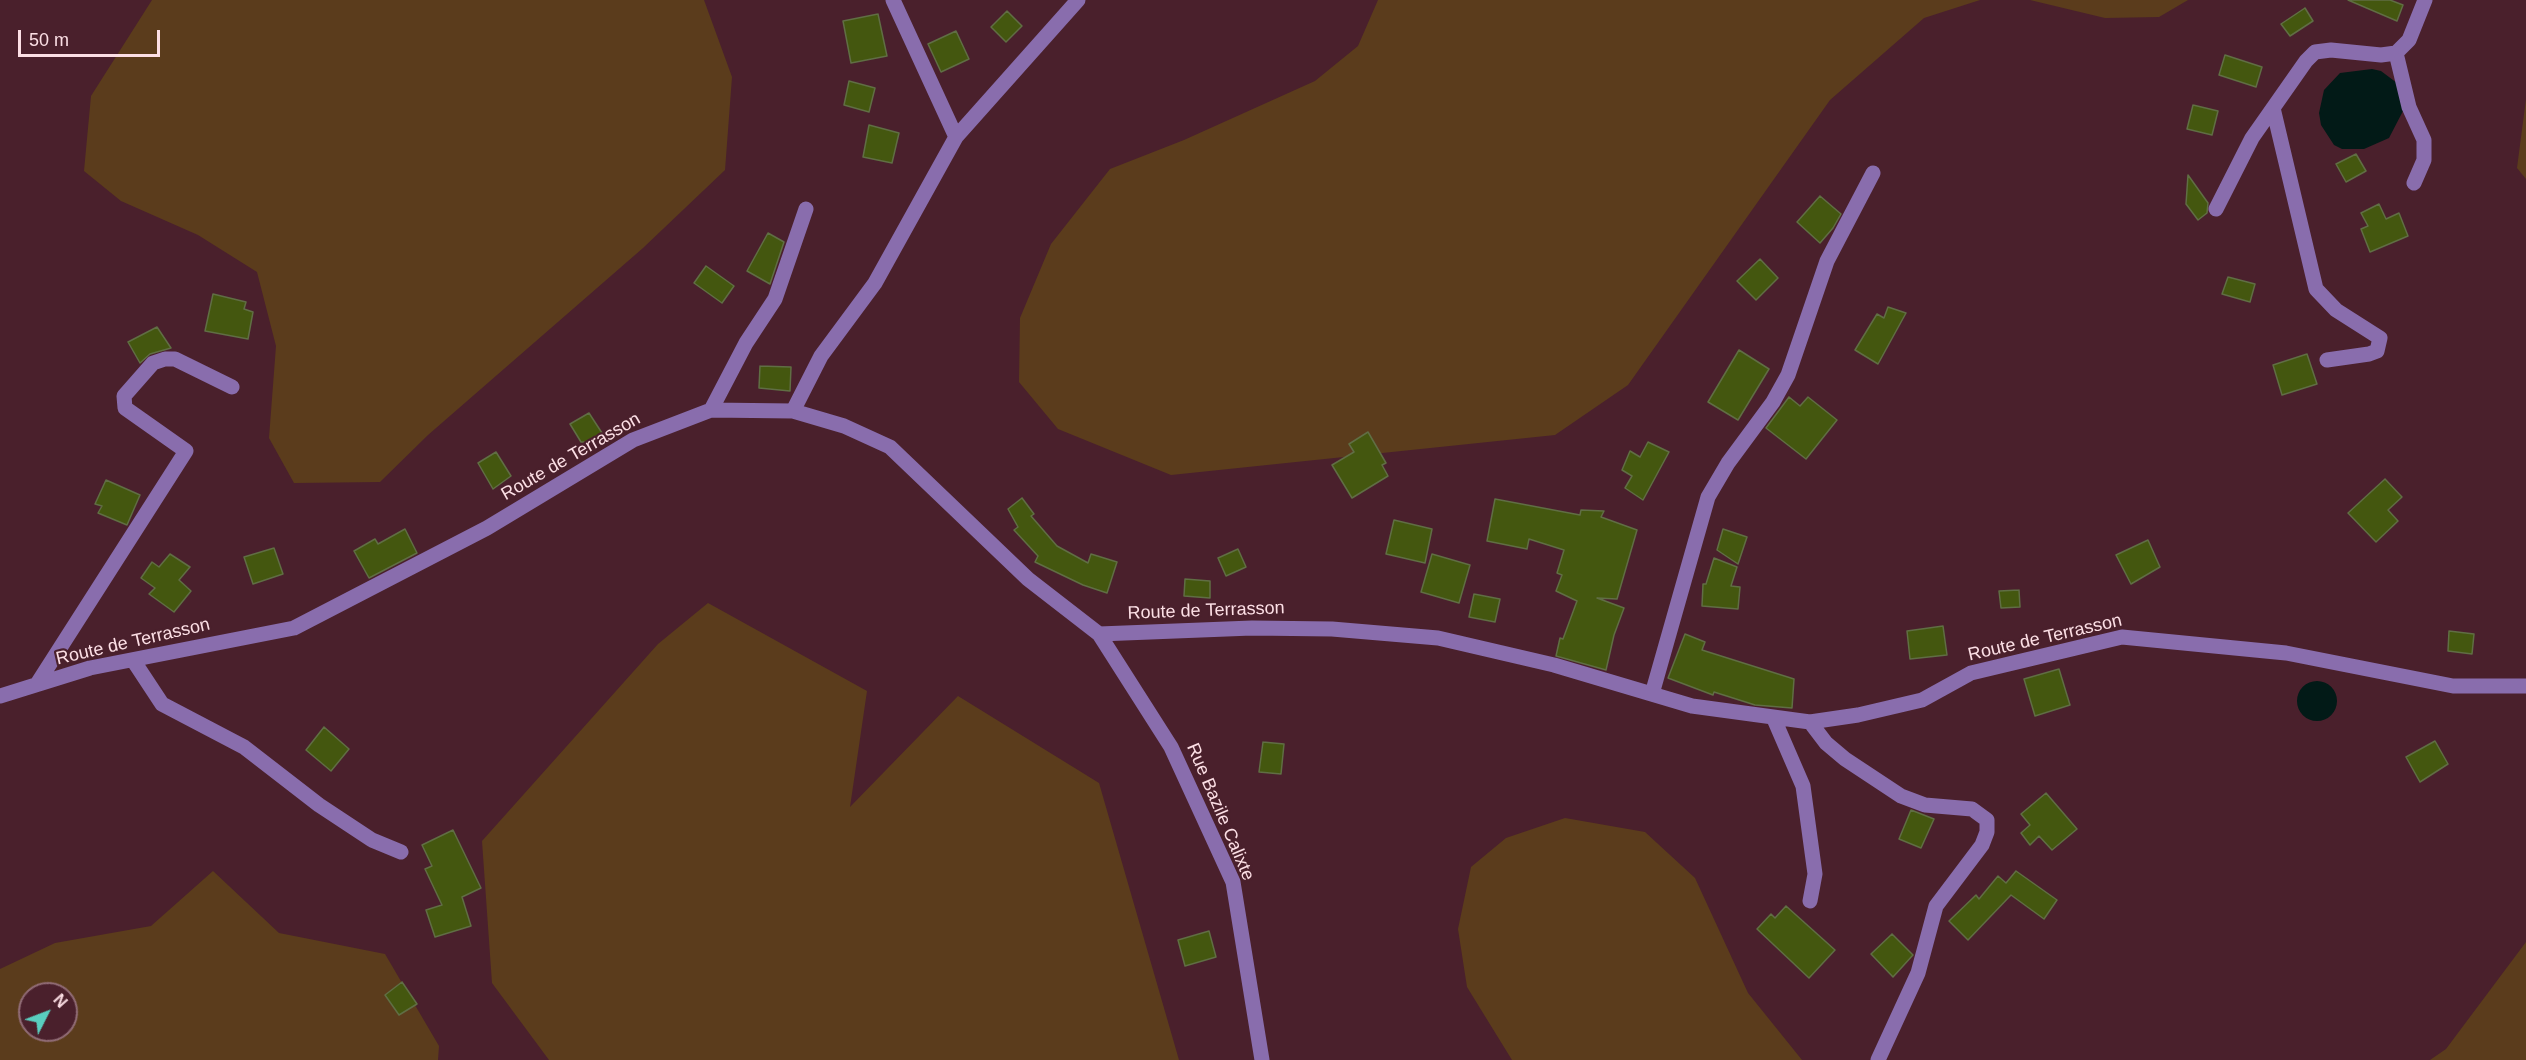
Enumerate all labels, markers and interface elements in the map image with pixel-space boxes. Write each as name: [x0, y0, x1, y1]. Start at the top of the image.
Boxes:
scale bar: [21, 18, 164, 56]
text: 50 m: [29, 30, 69, 50]
street label: Route de Terrasson: [498, 408, 644, 506]
street label: Route de Terrasson: [1127, 597, 1285, 625]
street label: Route de Terrasson: [1966, 610, 2124, 666]
street label: Route de Terrasson: [54, 614, 212, 670]
street label: Rue Bazile Calixte: [1181, 740, 1259, 884]
north arrow: [18, 982, 78, 1042]
text: N: [50, 991, 70, 1011]

